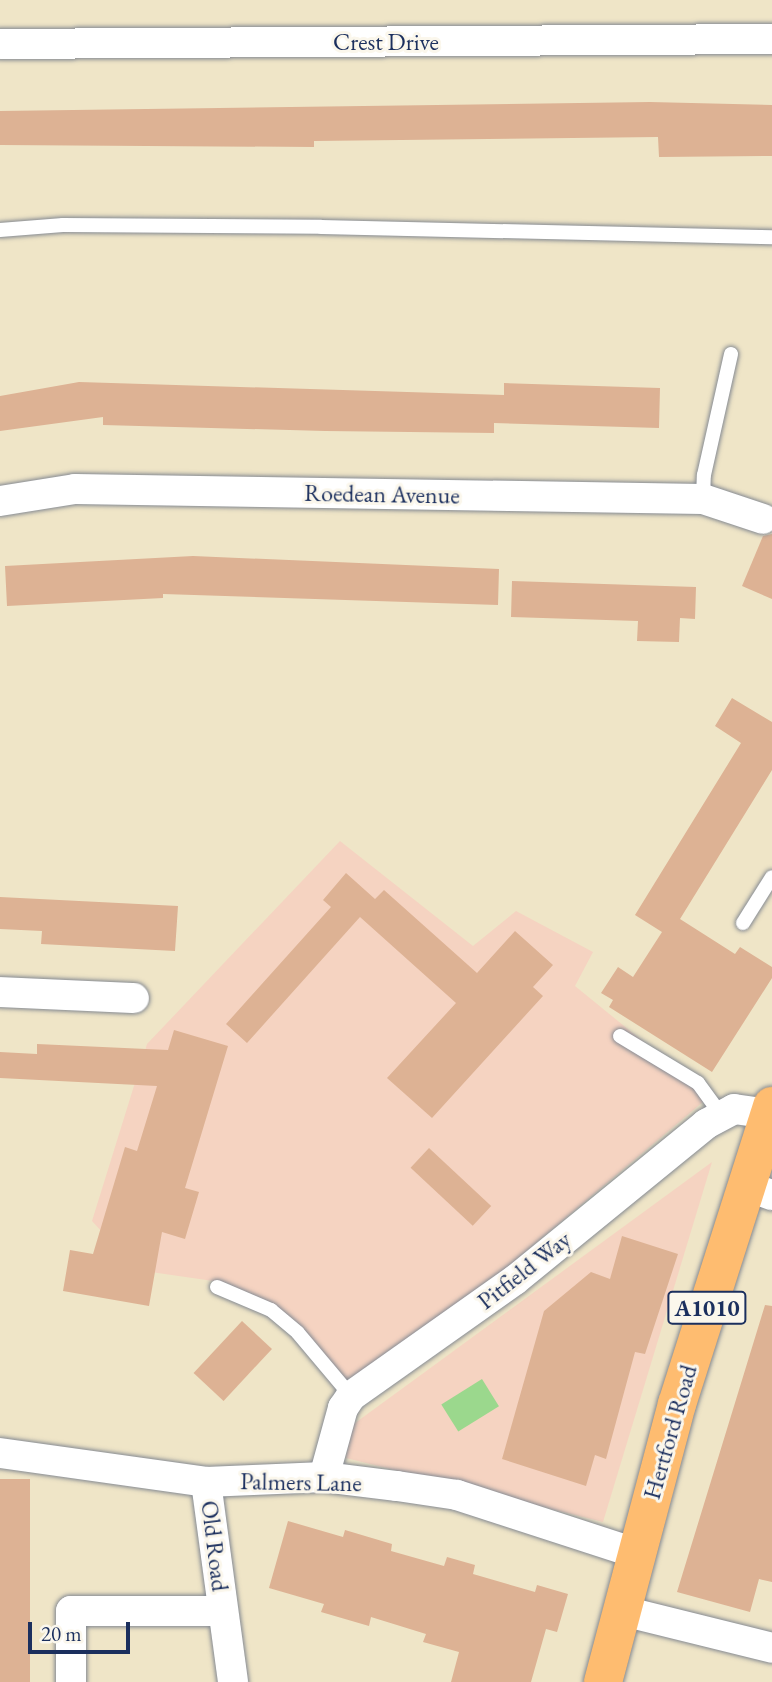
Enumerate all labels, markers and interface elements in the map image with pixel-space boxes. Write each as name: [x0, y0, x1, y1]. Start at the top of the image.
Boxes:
street label: Crest Drive: [333, 28, 439, 56]
street label: Roedean Avenue: [304, 478, 460, 510]
street label: Pitfield Way: [472, 1225, 576, 1315]
road number: A1010: [667, 1288, 747, 1328]
street label: Hertford Road: [637, 1361, 703, 1503]
street label: Palmers Lane: [240, 1467, 362, 1497]
street label: Old Road: [195, 1499, 235, 1593]
scale bar: [32, 1608, 133, 1652]
text: 20 m: [41, 1620, 82, 1647]

